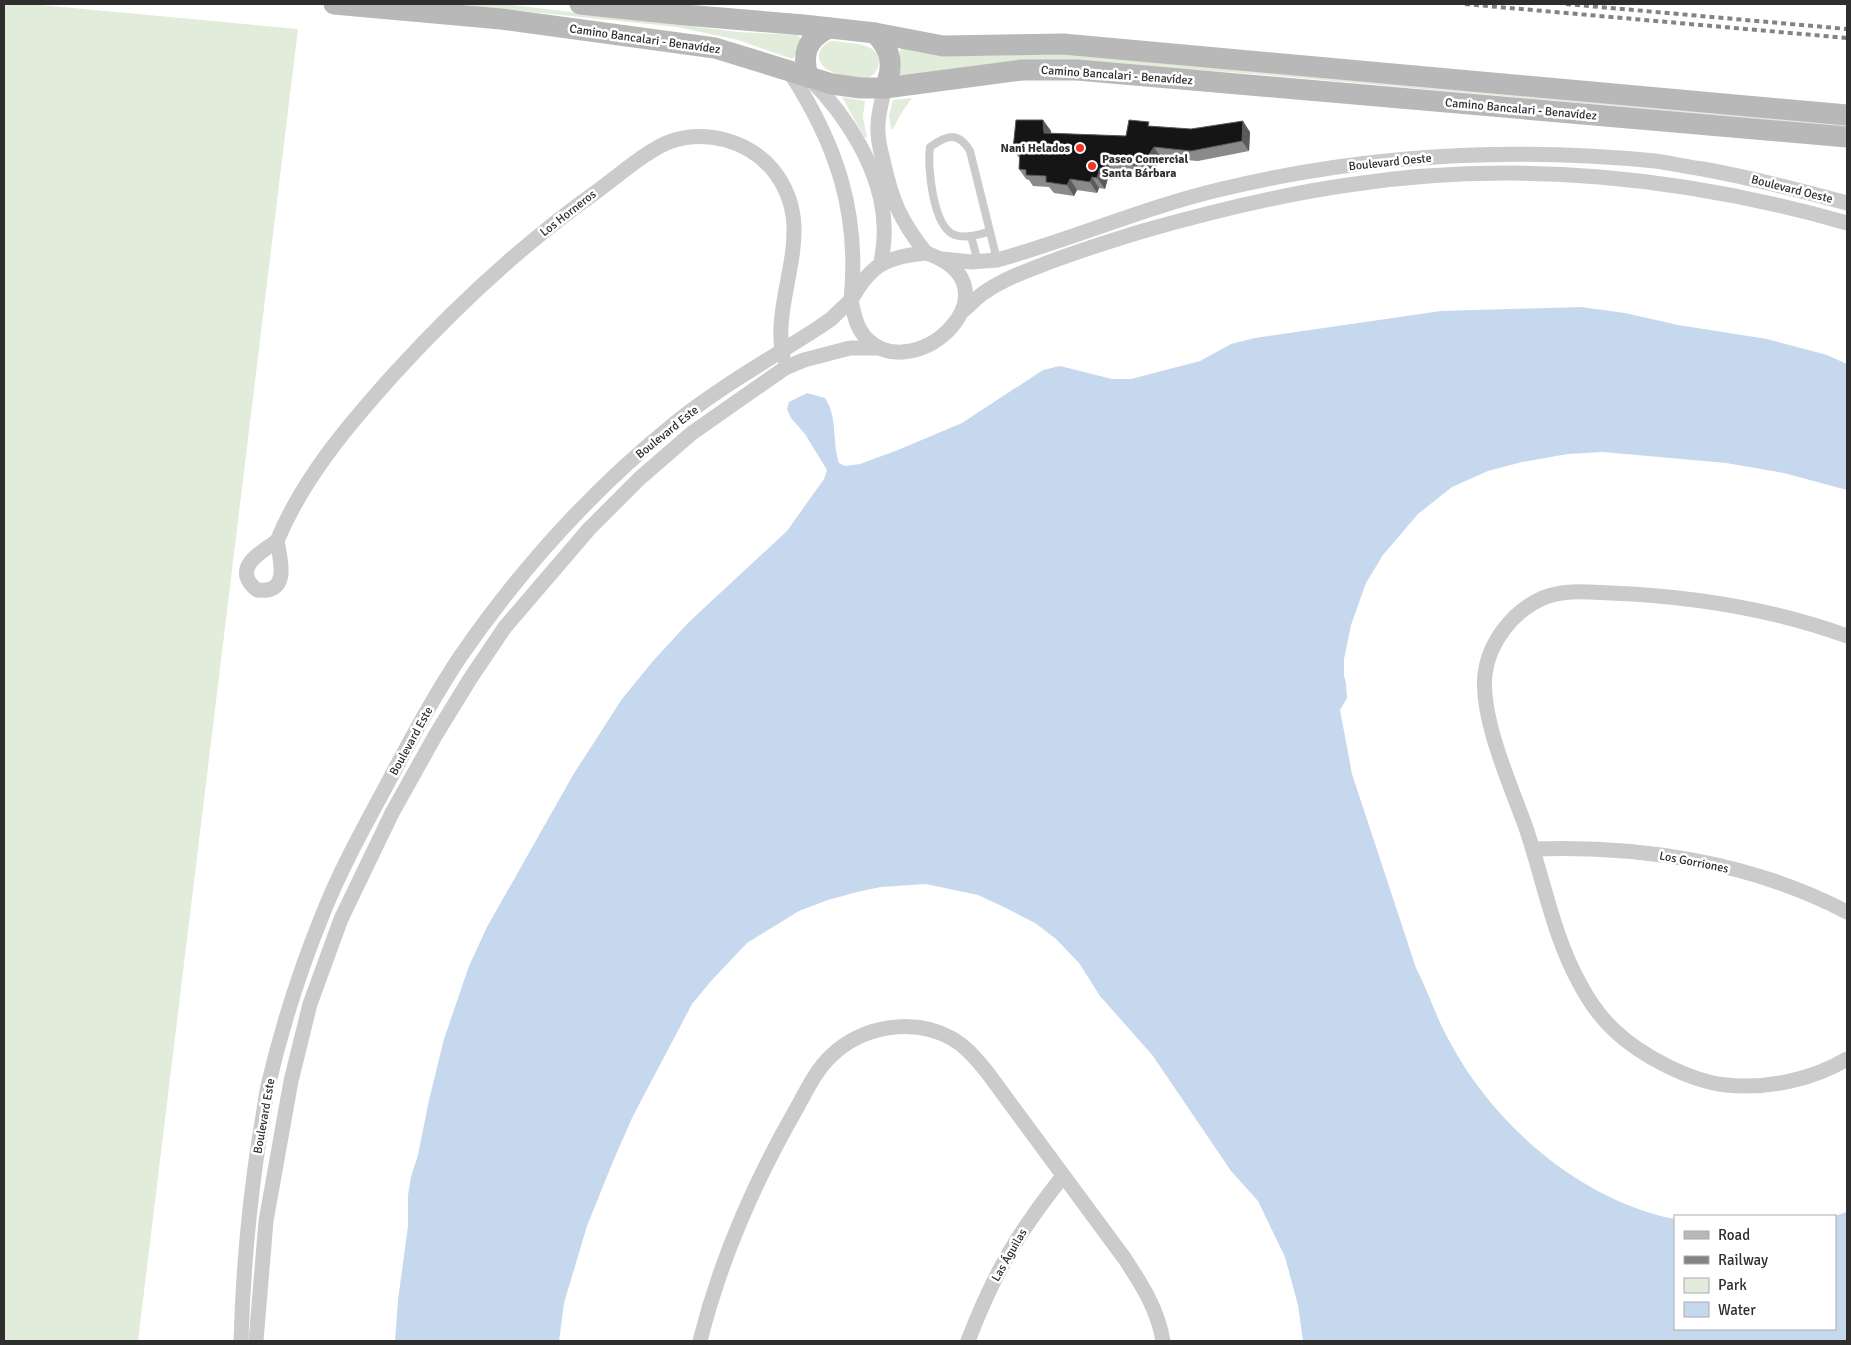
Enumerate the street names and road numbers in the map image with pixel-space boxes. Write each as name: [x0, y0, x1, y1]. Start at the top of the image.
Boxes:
street label: Camino Bancalari - Benavídez: [568, 21, 721, 58]
street label: Camino Bancalari - Benavídez: [1040, 63, 1193, 88]
street label: Camino Bancalari - Benavídez: [1444, 95, 1597, 124]
street label: Boulevard Oeste: [1348, 151, 1432, 174]
street label: Boulevard Oeste: [1750, 172, 1834, 207]
street label: Los Horneros: [537, 187, 599, 240]
street label: Boulevard Este: [633, 403, 702, 462]
street label: Boulevard Este: [386, 704, 436, 778]
street label: Los Gorriones: [1658, 848, 1730, 877]
street label: Boulevard Este: [250, 1077, 279, 1155]
street label: Las Águilas: [988, 1226, 1031, 1284]

